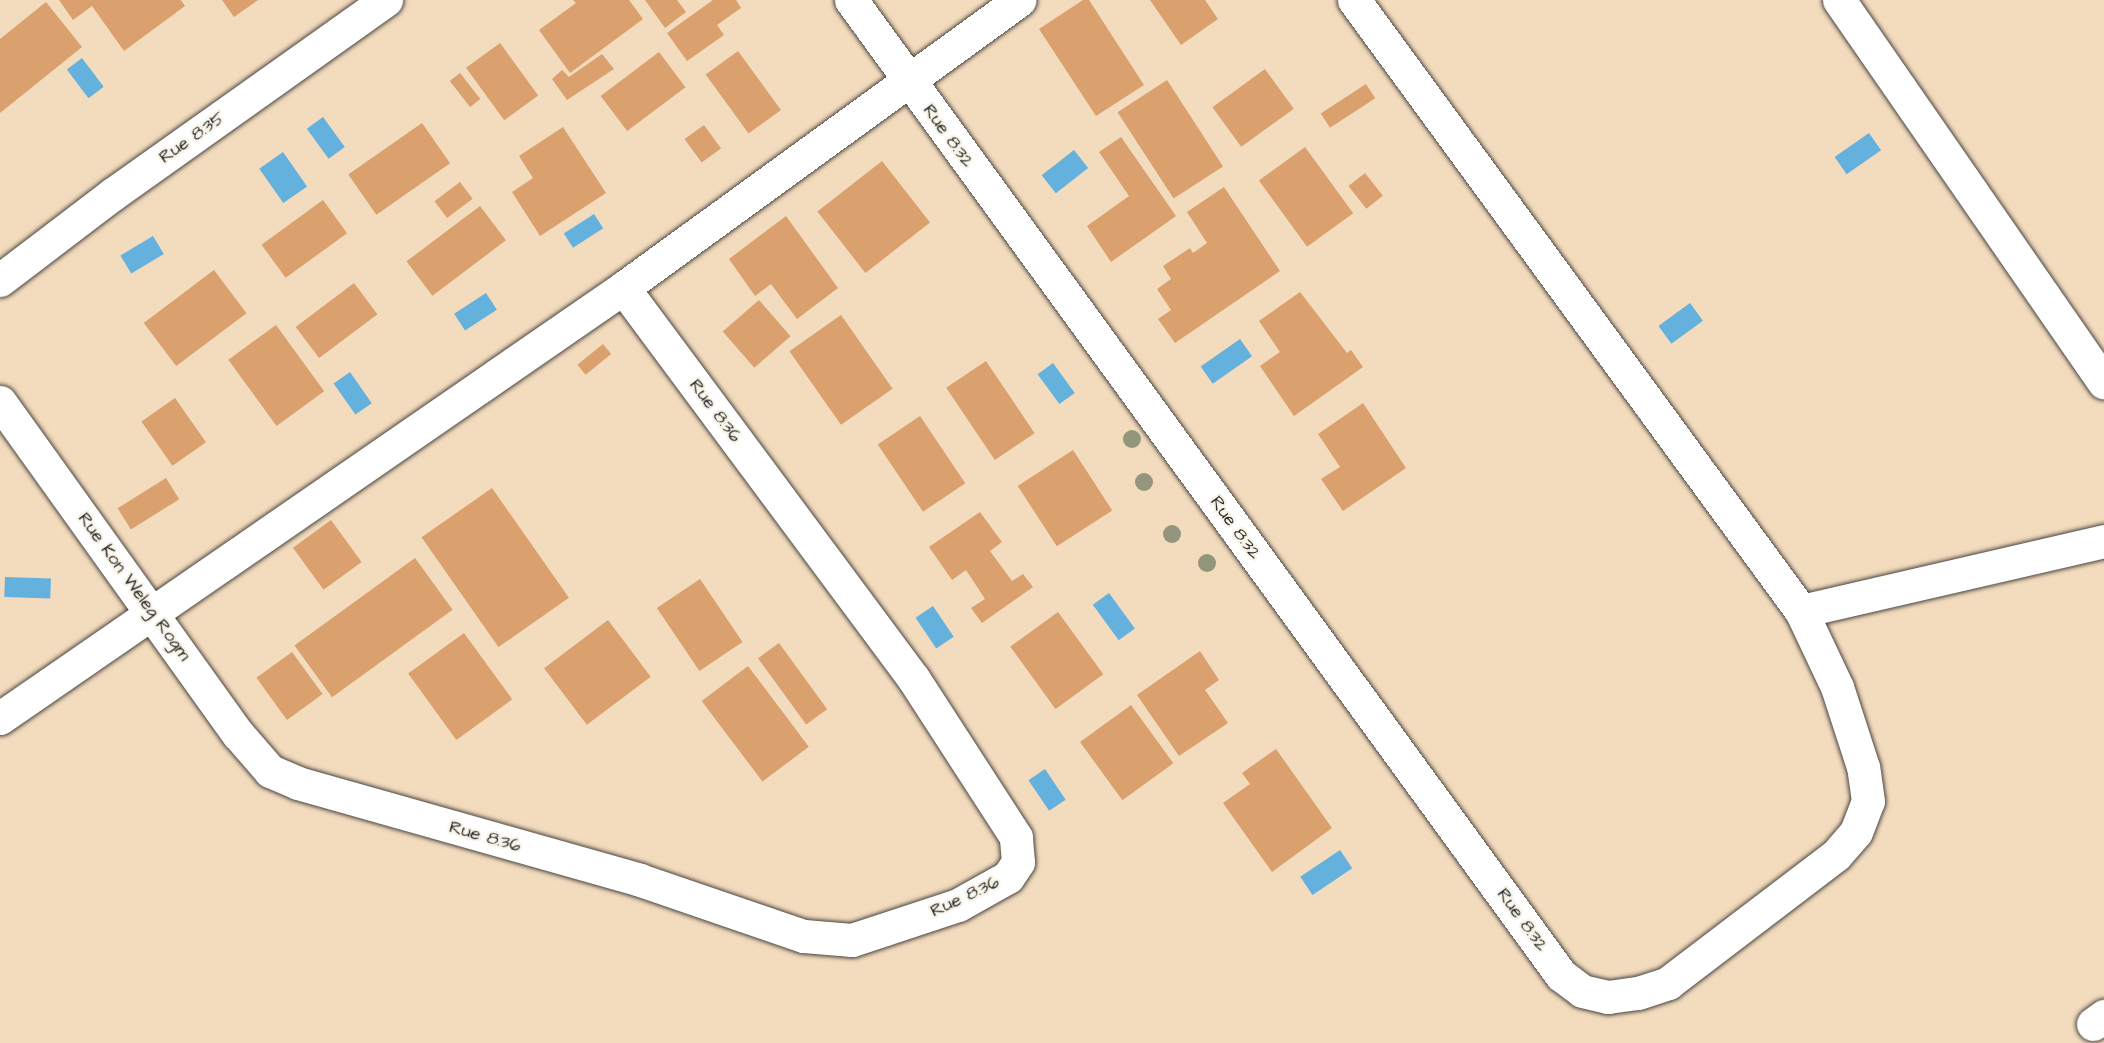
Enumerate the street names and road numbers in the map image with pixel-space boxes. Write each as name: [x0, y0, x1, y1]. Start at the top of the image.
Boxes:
street label: Rue 8.32: [918, 100, 978, 172]
street label: Rue 8.35: [155, 108, 229, 168]
street label: Rue 8.36: [684, 375, 746, 447]
street label: Rue 8.32: [1205, 492, 1265, 564]
street label: Rue Kon Weleg Rogm: [73, 509, 195, 665]
street label: Rue 8.36: [447, 816, 523, 858]
street label: Rue 8.36: [927, 872, 1003, 922]
street label: Rue 8.32: [1492, 884, 1552, 956]

